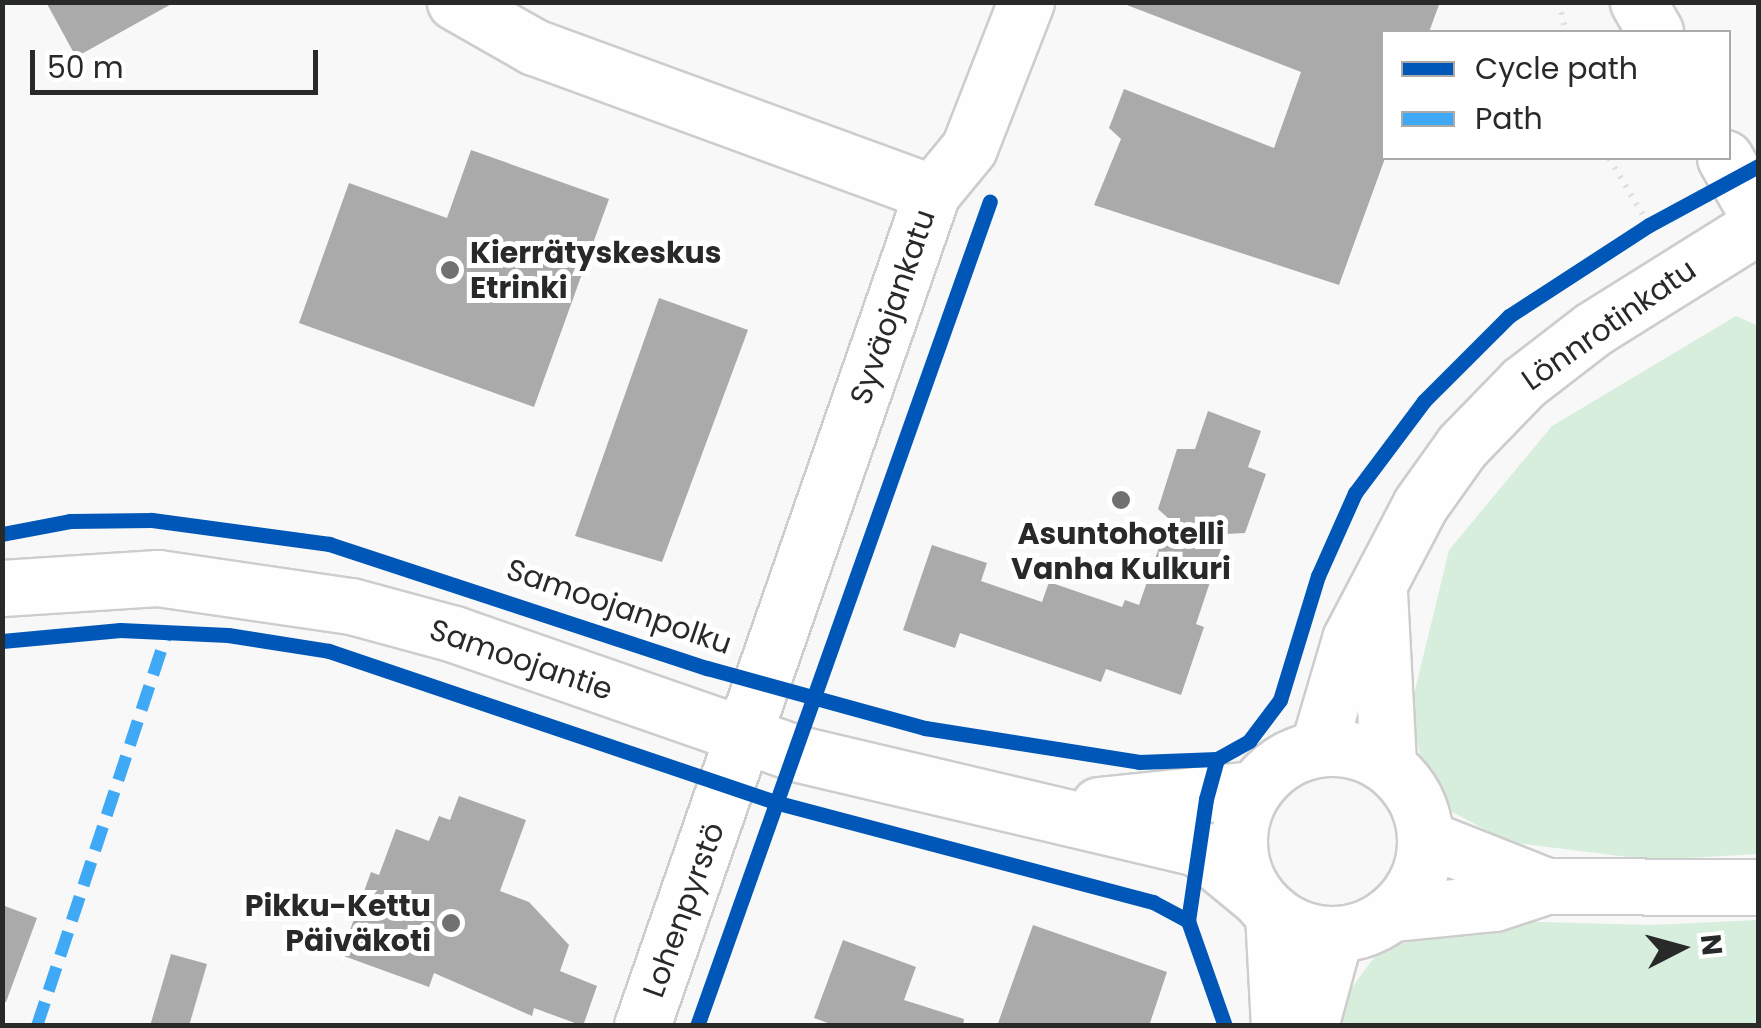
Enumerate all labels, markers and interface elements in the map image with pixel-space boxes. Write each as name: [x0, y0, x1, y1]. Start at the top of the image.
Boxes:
scale bar: [35, 30, 322, 92]
legend: [1381, 30, 1731, 160]
text: 50 m: [47, 46, 124, 89]
text: Cycle path: [1475, 47, 1638, 90]
text: Path: [1475, 97, 1543, 140]
street label: Syväojankatu: [843, 205, 943, 409]
place label: Kierrätyskeskus Etrinki: [470, 235, 721, 306]
street label: Lönnrotinkatu: [1515, 252, 1703, 398]
marker: Kierrätyskeskus Etrinki: [439, 259, 461, 281]
marker: Asuntohotelli Vanha Kulkuri: [1110, 489, 1132, 511]
place label: Asuntohotelli Vanha Kulkuri: [1011, 516, 1231, 586]
street label: Samoojanpolku: [502, 552, 736, 662]
street label: Samoojantie: [425, 612, 617, 708]
street label: Lohenpyrstö: [636, 818, 732, 1002]
place label: Pikku-Kettu Päiväkoti: [245, 888, 431, 958]
north arrow: [1631, 898, 1731, 998]
marker: Pikku-Kettu Päiväkoti: [440, 912, 462, 934]
text: N: [1691, 932, 1732, 957]

